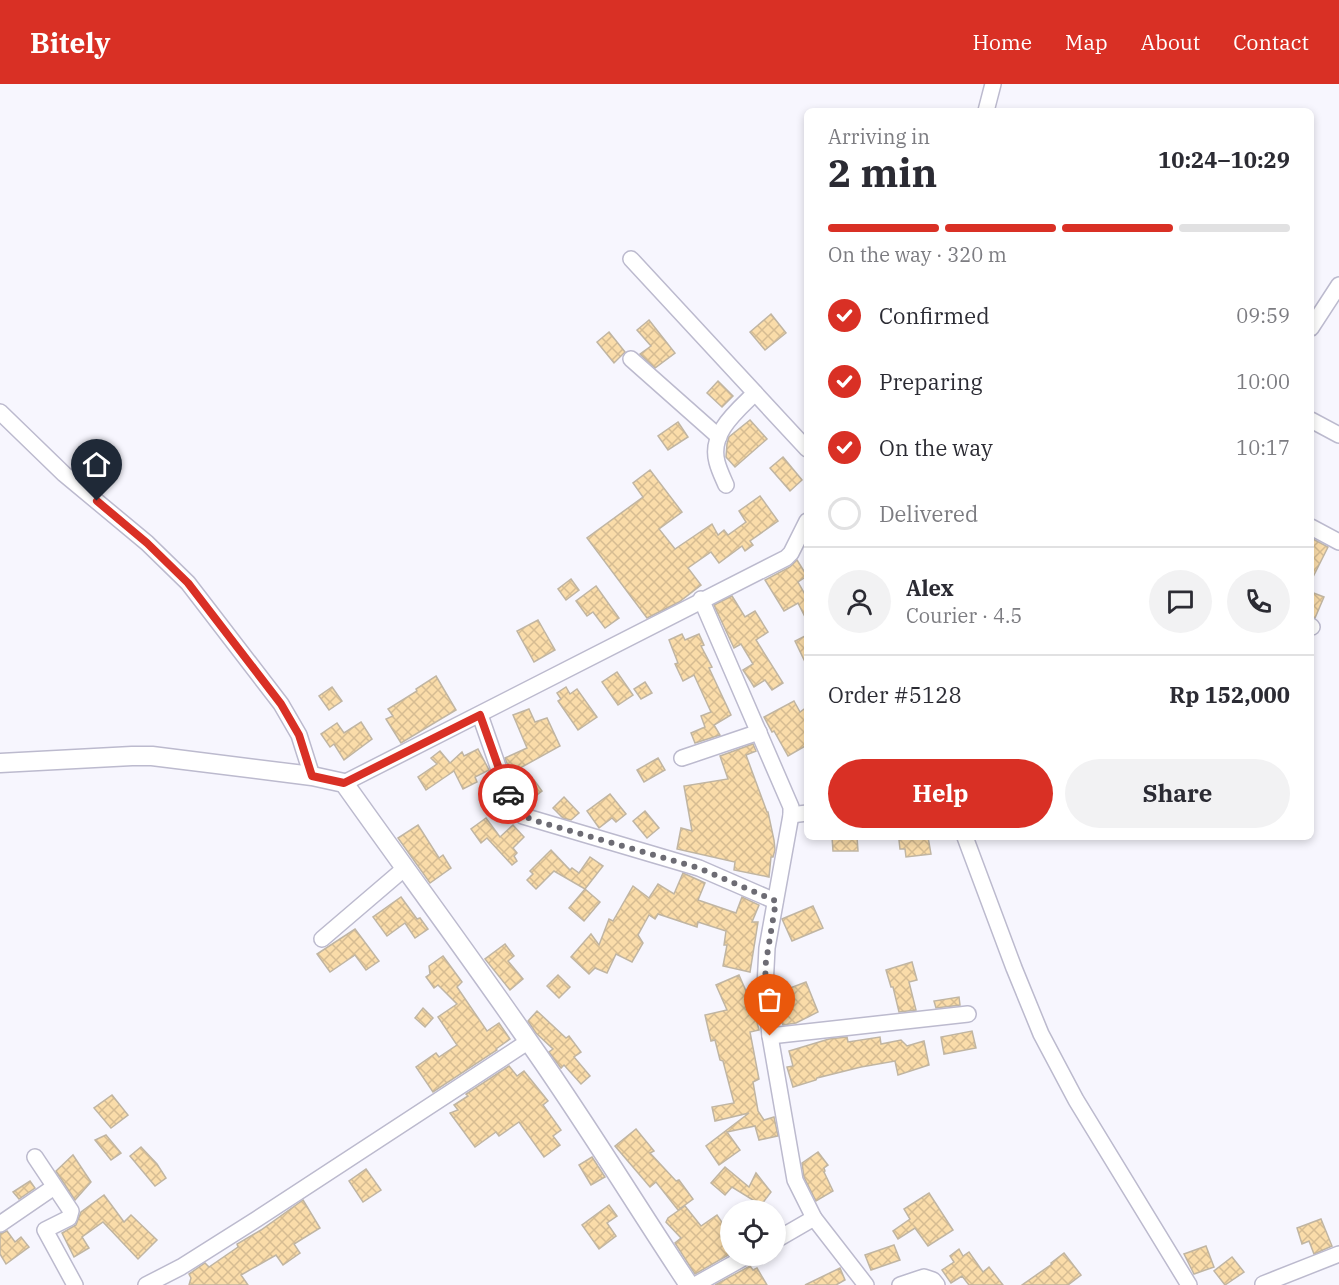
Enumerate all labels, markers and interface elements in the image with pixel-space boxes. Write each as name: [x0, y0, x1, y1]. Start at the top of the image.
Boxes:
text: Bitely: [30, 24, 111, 61]
text: Home: [972, 28, 1032, 56]
text: Map: [1065, 28, 1108, 56]
text: About: [1141, 28, 1200, 56]
text: Contact: [1233, 28, 1309, 56]
text: Arriving in: [828, 123, 930, 150]
text: 10:24–10:29: [1158, 145, 1290, 174]
text: 2 min: [828, 147, 937, 198]
text: On the way · 320 m: [828, 241, 1007, 268]
icon: check: [828, 299, 861, 332]
text: Confirmed: [879, 301, 990, 330]
text: 09:59: [1236, 302, 1290, 329]
icon: check: [828, 365, 861, 398]
text: Preparing: [879, 367, 983, 396]
text: 10:00: [1236, 368, 1290, 395]
icon: check: [828, 431, 861, 464]
text: On the way: [879, 433, 993, 462]
text: 10:17: [1236, 434, 1290, 461]
pin: [71, 439, 122, 501]
icon: home: [80, 448, 113, 481]
text: Delivered: [879, 499, 978, 528]
button: person: [828, 570, 891, 633]
button: chat: [1149, 570, 1212, 633]
button: phone: [1227, 570, 1290, 633]
text: Alex: [906, 573, 954, 602]
text: Courier · 4.5: [906, 602, 1022, 629]
text: Order #5128: [828, 680, 962, 709]
text: Rp 152,000: [1169, 680, 1290, 709]
button: Help: [828, 759, 1053, 828]
button: Share: [1065, 759, 1290, 828]
courier: [478, 764, 538, 824]
icon: car: [492, 778, 525, 811]
pin: [744, 974, 795, 1036]
icon: bag: [753, 983, 786, 1016]
map controls: [720, 1200, 786, 1266]
button: locate: [720, 1200, 786, 1266]

